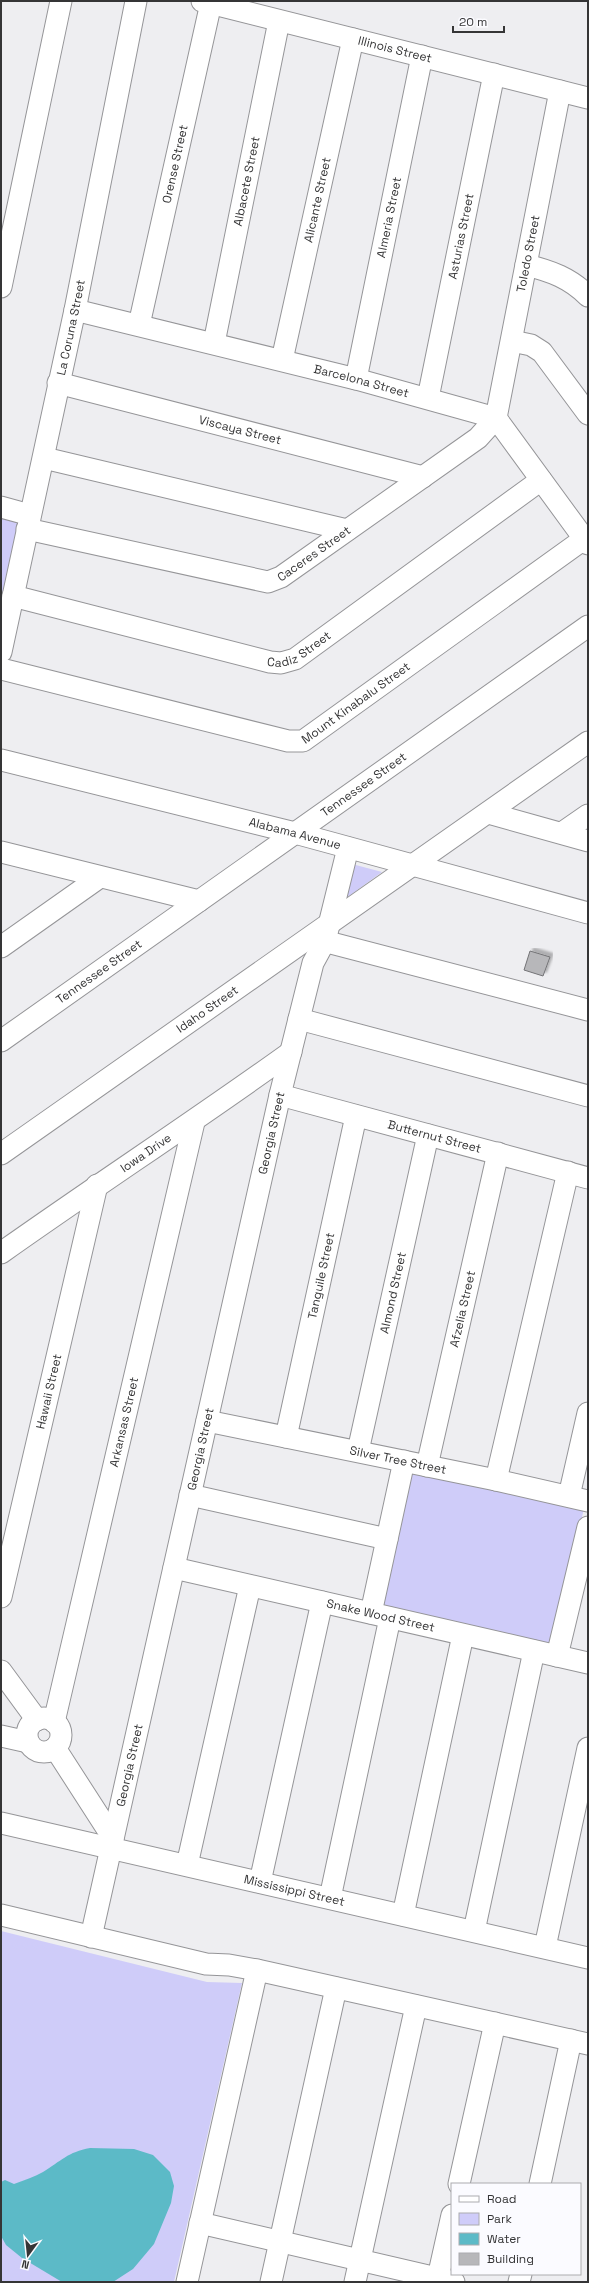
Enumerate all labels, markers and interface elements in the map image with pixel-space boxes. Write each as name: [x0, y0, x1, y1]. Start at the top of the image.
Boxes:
scale bar: [453, 8, 504, 34]
text: 20 m: [459, 14, 487, 30]
street label: Illinois Street: [356, 33, 434, 66]
street label: Orense Street: [158, 123, 192, 205]
street label: Albacete Street: [230, 135, 264, 228]
street label: Alicante Street: [300, 156, 335, 244]
street label: Almeria Street: [373, 175, 405, 259]
street label: Asturias Street: [444, 192, 477, 281]
street label: Toledo Street: [513, 214, 544, 294]
street label: La Coruna Street: [53, 278, 89, 377]
street label: Barcelona Street: [312, 361, 411, 401]
street label: Viscaya Street: [197, 412, 283, 448]
street label: Caceres Street: [274, 522, 354, 585]
street label: Cadiz Street: [266, 627, 334, 671]
street label: Mount Kinabalu Street: [298, 658, 413, 748]
street label: Tennessee Street: [318, 749, 410, 821]
street label: Alabama Avenue: [247, 814, 343, 853]
street label: Tennessee Street: [53, 936, 145, 1008]
street label: Idaho Street: [173, 982, 241, 1037]
street label: Georgia Street: [254, 1090, 289, 1176]
street label: Butternut Street: [386, 1116, 483, 1157]
street label: Iowa Drive: [117, 1130, 175, 1176]
street label: Tanguile Street: [304, 1231, 338, 1321]
street label: Almond Street: [376, 1251, 410, 1335]
street label: Afzelia Street: [446, 1269, 479, 1349]
street label: Hawaii Street: [32, 1352, 65, 1431]
street label: Arkansas Street: [106, 1375, 142, 1469]
street label: Georgia Street: [183, 1406, 218, 1492]
street label: Silver Tree Street: [348, 1442, 448, 1478]
street label: Snake Wood Street: [325, 1595, 436, 1636]
street label: Georgia Street: [113, 1722, 147, 1808]
street label: Mississippi Street: [242, 1871, 346, 1910]
legend: [451, 2183, 581, 2275]
text: Road: [487, 2191, 516, 2207]
text: Park: [487, 2211, 512, 2227]
text: Water: [487, 2231, 521, 2247]
north arrow: [8, 2235, 48, 2275]
text: Building: [487, 2251, 534, 2267]
text: N: [20, 2257, 31, 2272]

